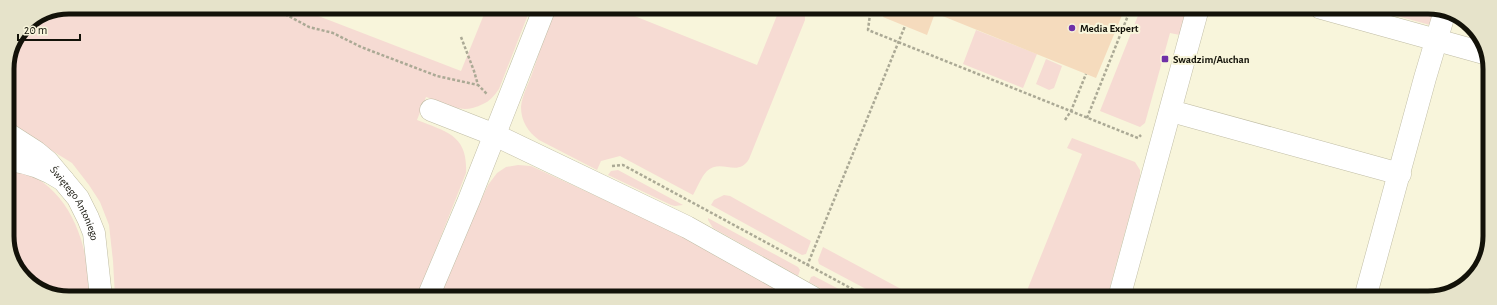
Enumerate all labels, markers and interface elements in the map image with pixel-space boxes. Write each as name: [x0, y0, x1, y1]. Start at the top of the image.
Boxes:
scale bar: [18, 16, 80, 42]
marker: Media Expert: [1067, 23, 1077, 33]
place label: Media Expert: [1080, 23, 1139, 34]
text: 20 m: [24, 24, 47, 36]
marker: Swadzim/Auchan: [1160, 54, 1170, 64]
place label: Swadzim/Auchan: [1173, 54, 1250, 65]
street label: Świętego Antoniego: [48, 163, 100, 241]

